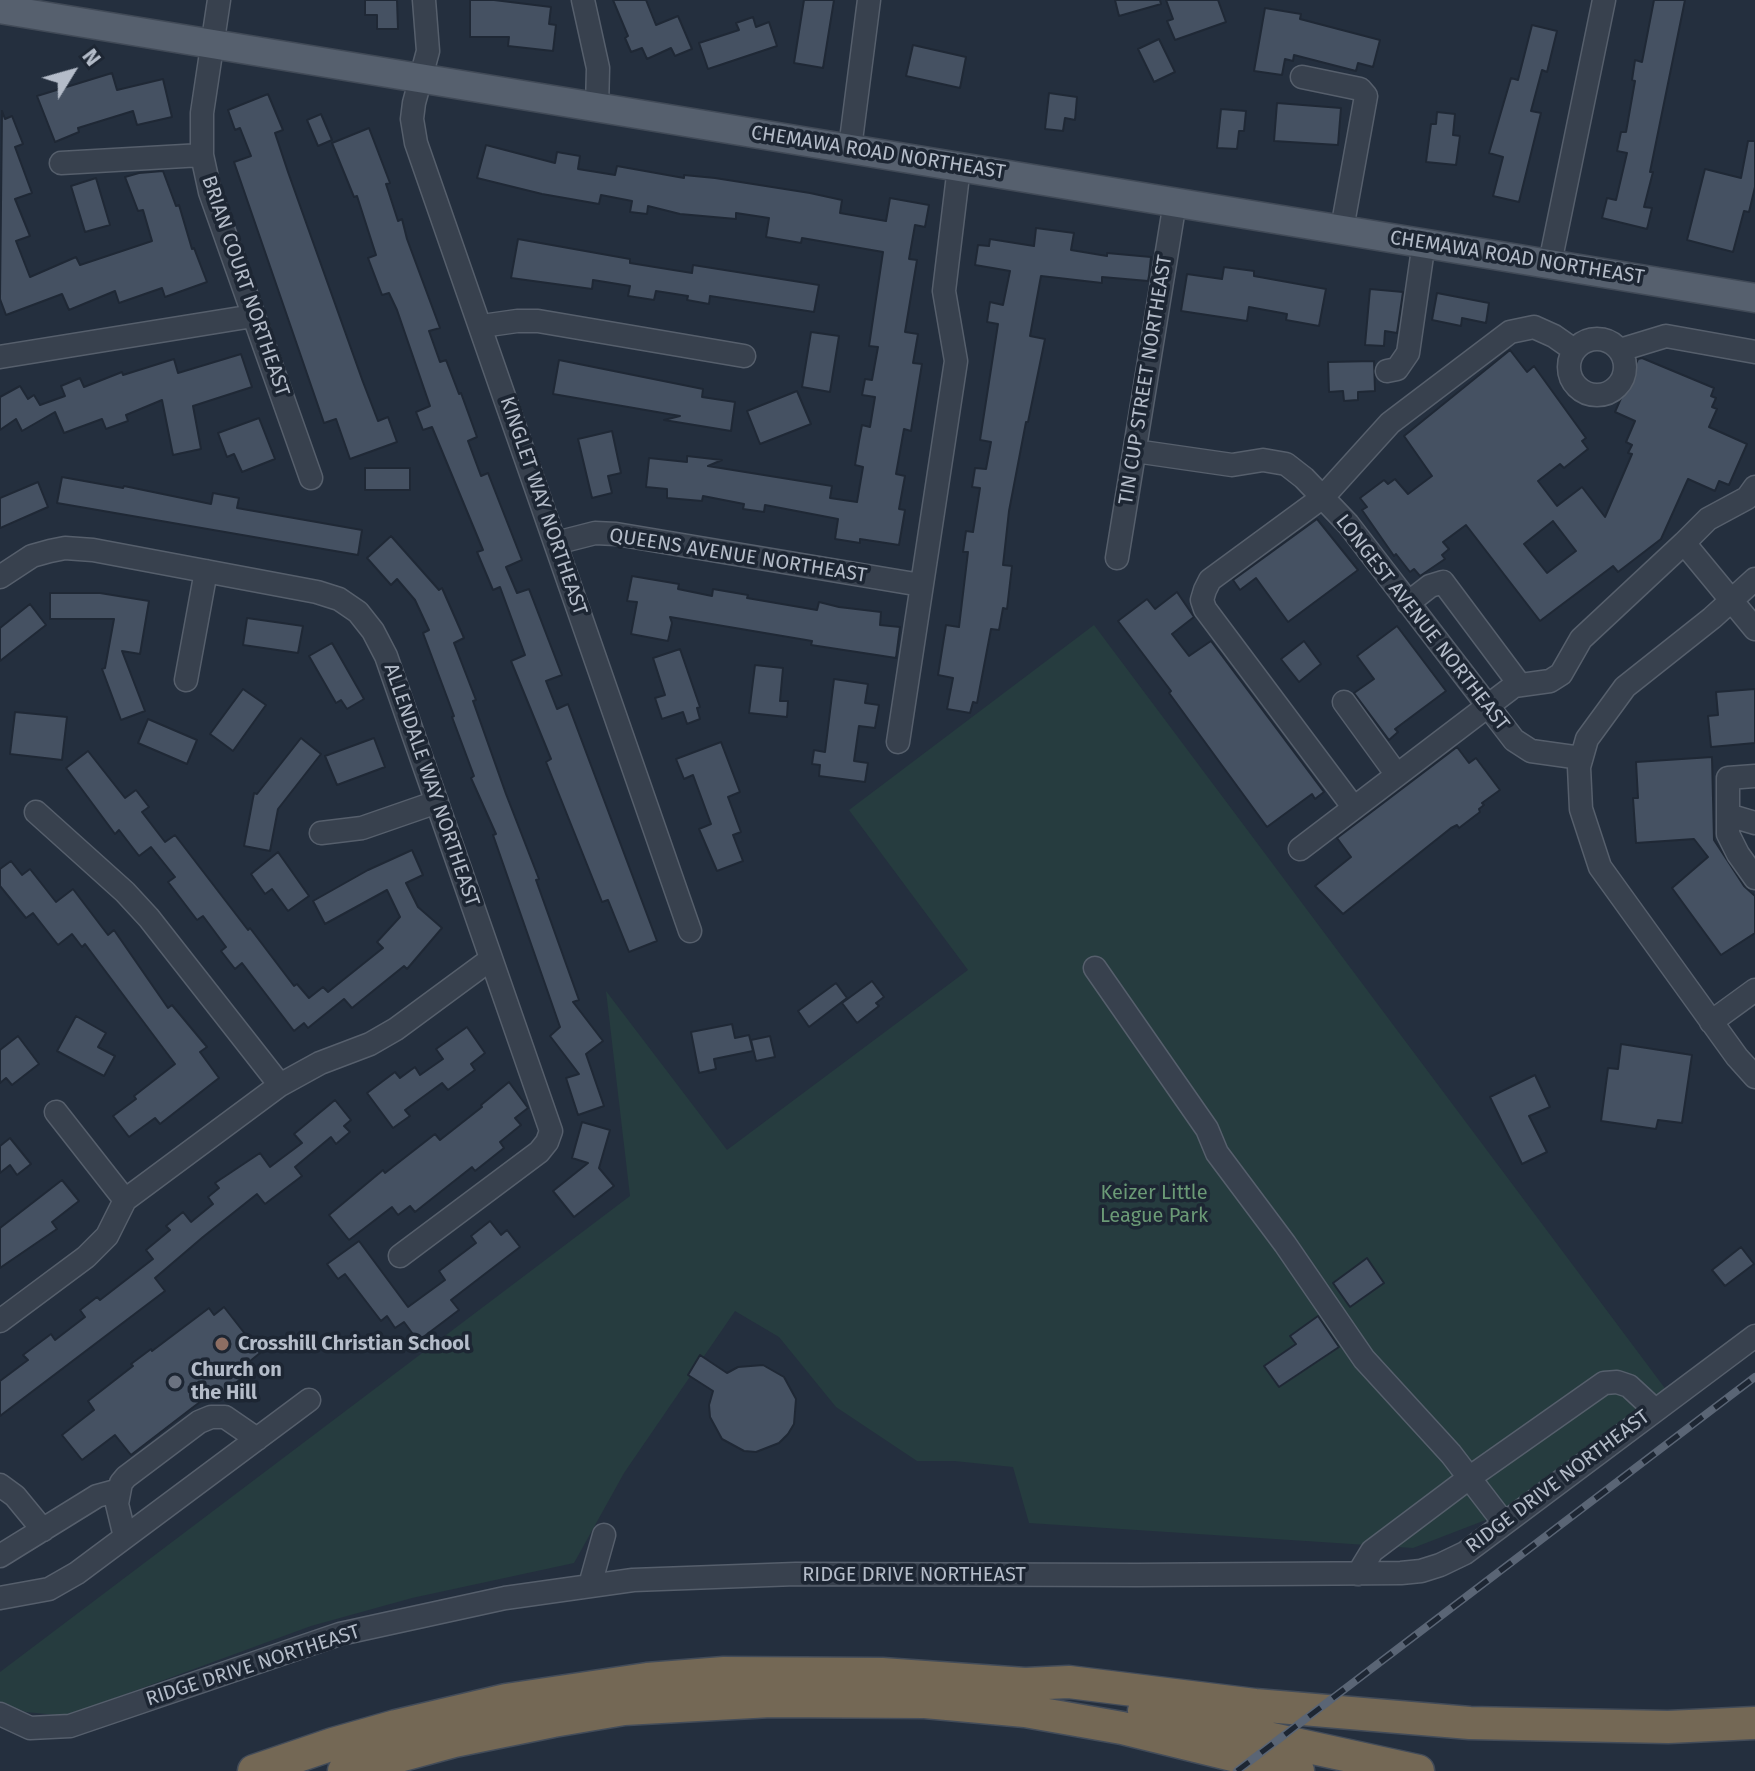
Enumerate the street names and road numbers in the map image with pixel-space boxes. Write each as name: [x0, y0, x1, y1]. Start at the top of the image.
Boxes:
street label: CHEMAWA ROAD NORTHEAST: [749, 121, 1007, 185]
street label: BRIAN COURT NORTHEAST: [196, 172, 294, 400]
street label: CHEMAWA ROAD NORTHEAST: [1388, 226, 1646, 290]
street label: TIN CUP STREET NORTHEAST: [1114, 253, 1178, 507]
street label: KINGLET WAY NORTHEAST: [494, 394, 592, 618]
street label: LONGEST AVENUE NORTHEAST: [1330, 510, 1514, 736]
street label: QUEENS AVENUE NORTHEAST: [608, 524, 868, 588]
street label: ALLENDALE WAY NORTHEAST: [378, 660, 484, 910]
street label: RIDGE DRIVE NORTHEAST: [1461, 1405, 1655, 1559]
street label: RIDGE DRIVE NORTHEAST: [802, 1563, 1026, 1587]
street label: RIDGE DRIVE NORTHEAST: [143, 1620, 363, 1712]

